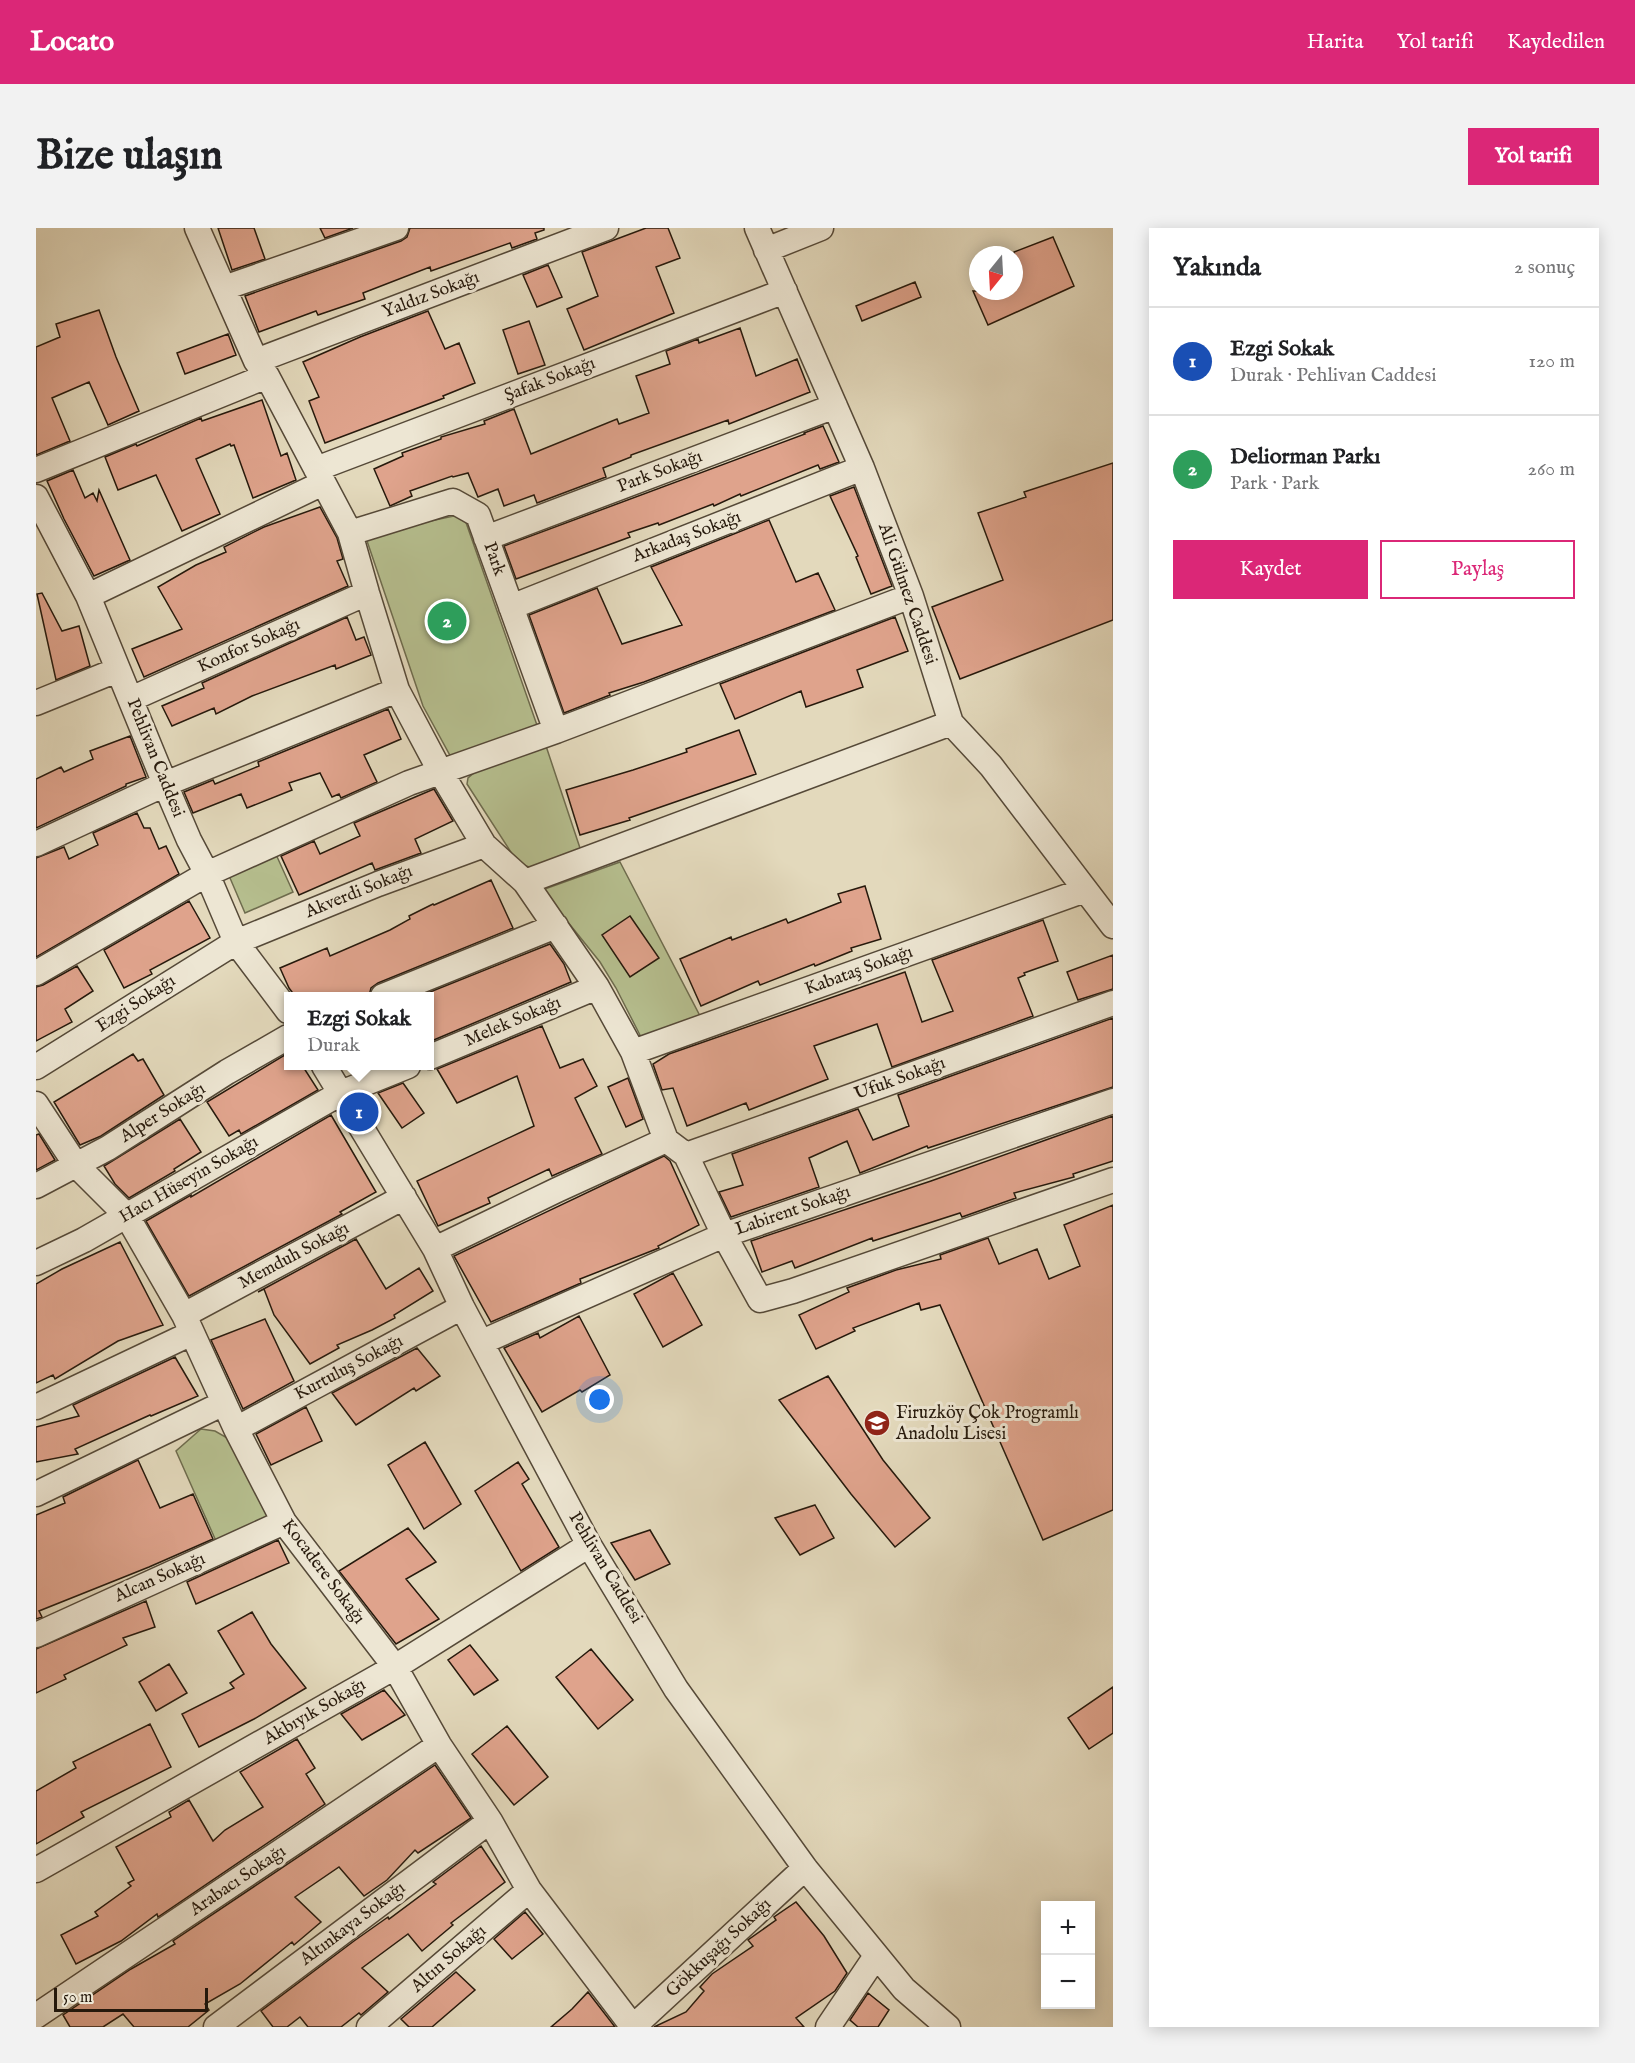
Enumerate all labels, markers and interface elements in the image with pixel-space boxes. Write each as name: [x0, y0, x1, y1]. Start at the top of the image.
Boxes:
text: Locato: [30, 25, 114, 60]
text: Harita: [1307, 29, 1364, 56]
text: Yol tarifi: [1397, 29, 1474, 56]
text: Kaydedilen: [1507, 29, 1605, 56]
button: Yol tarifi: [1468, 128, 1599, 185]
text: Bize ulaşın: [36, 130, 223, 183]
north arrow: [969, 246, 1023, 300]
text: Yakında: [1173, 251, 1261, 284]
text: 2 sonuç: [1514, 255, 1575, 280]
street label: Yaldız Sokağı: [379, 266, 483, 324]
text: Ezgi Sokak: [1230, 335, 1334, 363]
text: 1: [1189, 349, 1196, 374]
text: 120 m: [1529, 349, 1575, 374]
street label: Şafak Sokağı: [501, 352, 599, 408]
text: Durak · Pehlivan Caddesi: [1230, 363, 1437, 388]
text: Deliorman Parkı: [1230, 443, 1380, 471]
street label: Park Sokağı: [614, 445, 706, 499]
text: 2: [1188, 457, 1197, 482]
text: 260 m: [1528, 457, 1575, 482]
text: Park · Park: [1230, 471, 1319, 496]
street label: Arkadaş Sokağı: [628, 506, 745, 569]
street label: Ali Gülmez Caddesi: [872, 519, 942, 668]
street label: Park: [477, 539, 511, 579]
button: Kaydet: [1173, 540, 1368, 599]
button: Paylaş: [1380, 540, 1575, 599]
pin: 2: [428, 598, 466, 644]
street label: Konfor Sokağı: [194, 613, 304, 679]
street label: Pehlivan Caddesi: [121, 695, 189, 821]
street label: Akverdi Sokağı: [301, 860, 416, 924]
street label: Kabataş Sokağı: [802, 941, 916, 1001]
street label: Ezgi Sokağı: [92, 970, 180, 1038]
street label: Melek Sokağı: [461, 991, 565, 1053]
popup: [284, 992, 434, 1070]
text: Ezgi Sokak: [307, 1005, 411, 1033]
text: Durak: [307, 1033, 360, 1058]
street label: Ufuk Sokağı: [851, 1052, 949, 1106]
street label: Alper Sokağı: [115, 1078, 210, 1149]
pin: 1: [340, 1090, 378, 1134]
street label: Hacı Hüseyin Sokağı: [115, 1131, 263, 1229]
street label: Labirent Sokağı: [732, 1180, 854, 1241]
street label: Memduh Sokağı: [235, 1217, 353, 1295]
street label: Kurtuluş Sokağı: [291, 1330, 407, 1406]
your location: [585, 1385, 614, 1414]
place label: Firuzköy Çok Programlı Anadolu Lisesi: [895, 1402, 1079, 1446]
school or university icon: Firuzköy Çok Programlı Anadolu Lisesi: [862, 1408, 892, 1438]
street label: Pehlivan Caddesi: [563, 1508, 647, 1628]
street label: Kocadere Sokağı: [276, 1515, 370, 1629]
street label: Alcan Sokağı: [110, 1548, 209, 1609]
street label: Akbıyık Sokağı: [259, 1673, 370, 1751]
street label: Arabacı Sokağı: [185, 1840, 291, 1922]
street label: Altınkaya Sokağı: [295, 1877, 410, 1972]
street label: Gökkuşağı Sokağı: [661, 1893, 777, 2003]
map controls: [1041, 1901, 1095, 2009]
button: +: [1041, 1901, 1095, 1955]
street label: Altın Sokağı: [406, 1920, 492, 1999]
button: −: [1041, 1955, 1095, 2009]
scale bar: [54, 1985, 208, 2012]
text: 50 m: [63, 1988, 92, 2008]

